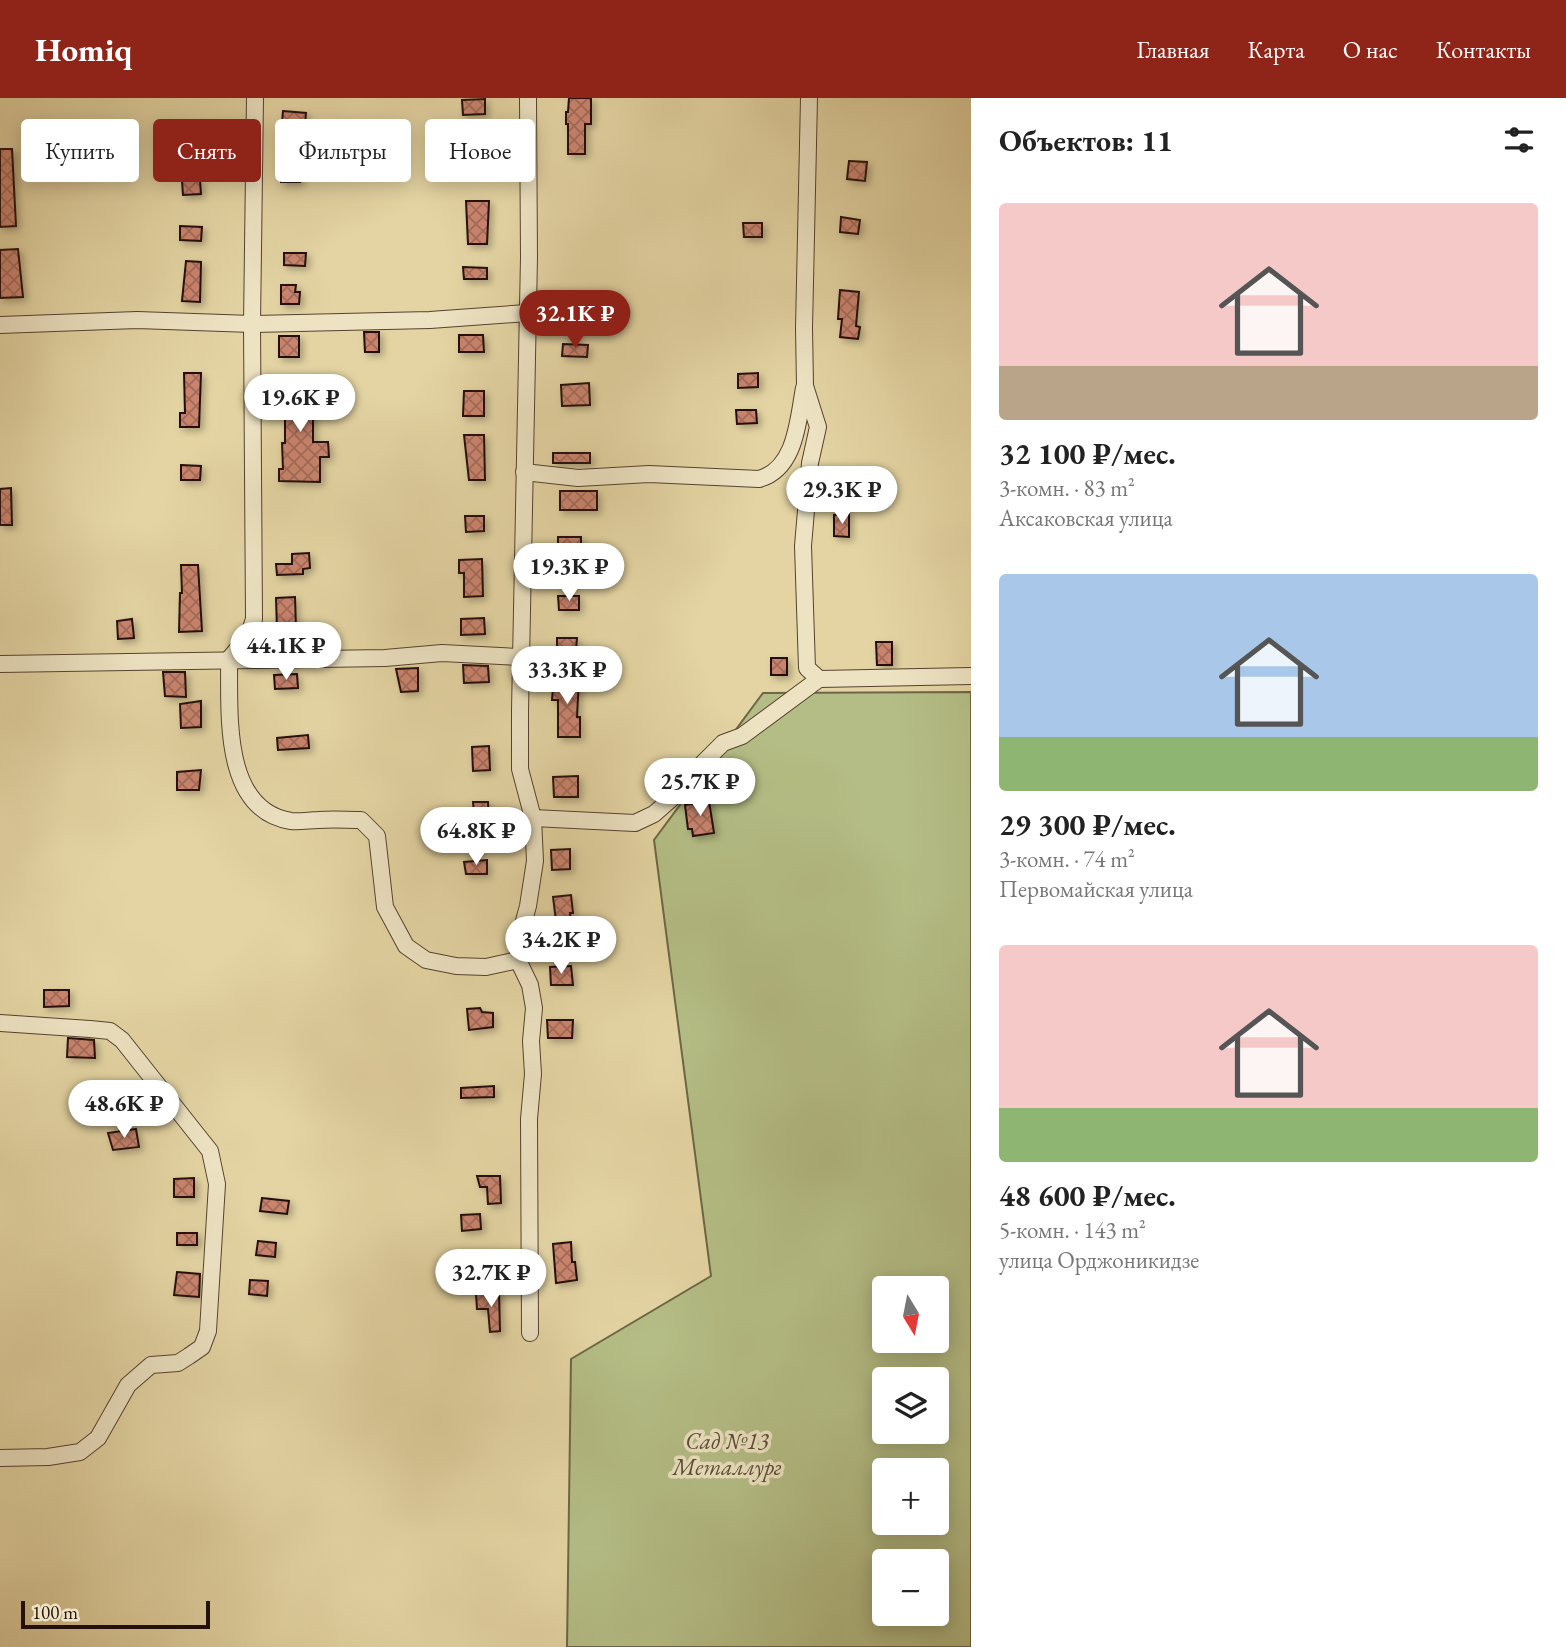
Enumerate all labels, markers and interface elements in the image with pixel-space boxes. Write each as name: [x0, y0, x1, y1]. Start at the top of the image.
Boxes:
text: Homiq: [35, 28, 132, 71]
text: Главная: [1136, 34, 1210, 65]
text: Карта: [1248, 34, 1305, 65]
text: О нас: [1343, 34, 1398, 65]
text: Контакты: [1436, 34, 1531, 65]
chip: Купить: [21, 119, 139, 182]
chip: Снять: [153, 119, 261, 182]
chip: Фильтры: [275, 119, 411, 182]
chip: Новое: [425, 119, 535, 182]
text: Объектов: 11: [999, 121, 1173, 160]
icon: filters: [1500, 121, 1538, 159]
icon: home: [1206, 248, 1332, 374]
pin: 32.1K ₽: [510, 290, 640, 350]
text: 32.1K ₽: [535, 298, 615, 328]
pin: 19.6K ₽: [235, 374, 365, 434]
text: 19.6K ₽: [260, 382, 340, 412]
text: 32 100 ₽/мес.: [999, 434, 1176, 473]
pin: 29.3K ₽: [777, 466, 907, 526]
text: 3-комн. · 83 m²: [999, 473, 1135, 503]
text: 29.3K ₽: [802, 474, 882, 504]
text: Аксаковская улица: [999, 503, 1173, 533]
pin: 19.3K ₽: [504, 544, 634, 603]
text: 19.3K ₽: [529, 551, 609, 581]
icon: home: [1206, 619, 1332, 745]
pin: 44.1K ₽: [221, 622, 351, 682]
text: 44.1K ₽: [246, 630, 326, 660]
pin: 33.3K ₽: [502, 646, 632, 706]
text: 33.3K ₽: [527, 654, 607, 684]
pin: 25.7K ₽: [635, 758, 765, 818]
text: 25.7K ₽: [660, 766, 740, 796]
text: 29 300 ₽/мес.: [999, 805, 1176, 844]
pin: 64.8K ₽: [411, 808, 541, 867]
text: 64.8K ₽: [436, 815, 516, 845]
text: 3-комн. · 74 m²: [999, 844, 1135, 874]
text: Первомайская улица: [999, 874, 1193, 904]
pin: 34.2K ₽: [496, 916, 626, 976]
text: 34.2K ₽: [521, 924, 601, 954]
icon: home: [1206, 990, 1332, 1116]
pin: 48.6K ₽: [59, 1080, 189, 1140]
text: 48.6K ₽: [84, 1088, 164, 1118]
text: 48 600 ₽/мес.: [999, 1176, 1176, 1215]
text: 5-комн. · 143 m²: [999, 1215, 1146, 1245]
text: улица Орджоникидзе: [999, 1245, 1199, 1275]
pin: 32.7K ₽: [426, 1250, 556, 1309]
text: 32.7K ₽: [451, 1257, 531, 1287]
north arrow: [872, 1276, 948, 1353]
map controls: [872, 1276, 949, 1626]
button: layers: [872, 1367, 949, 1444]
park label: Сад №13 Металлург: [671, 1426, 782, 1482]
button: +: [872, 1458, 949, 1535]
button: −: [872, 1549, 949, 1626]
scale bar: [21, 1598, 210, 1630]
text: 100 m: [32, 1600, 78, 1625]

